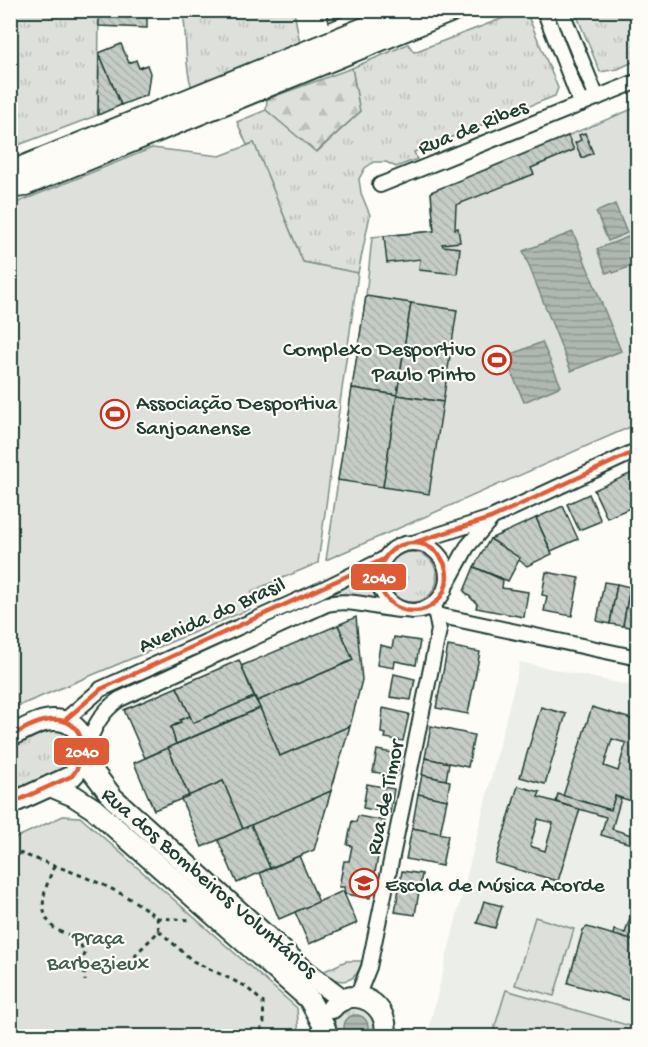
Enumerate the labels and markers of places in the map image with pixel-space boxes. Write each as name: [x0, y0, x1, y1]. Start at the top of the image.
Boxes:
place label: Complexo Desportivo Paulo Pinto: [283, 338, 476, 389]
sports icon: Complexo Desportivo Paulo Pinto: [481, 344, 513, 376]
place label: Associação Desportiva Sanjoanense: [136, 392, 338, 443]
sports icon: Associação Desportiva Sanjoanense: [99, 398, 131, 430]
school or university icon: Escola de Música Acorde: [348, 867, 380, 899]
place label: Escola de Música Acorde: [385, 874, 605, 900]

